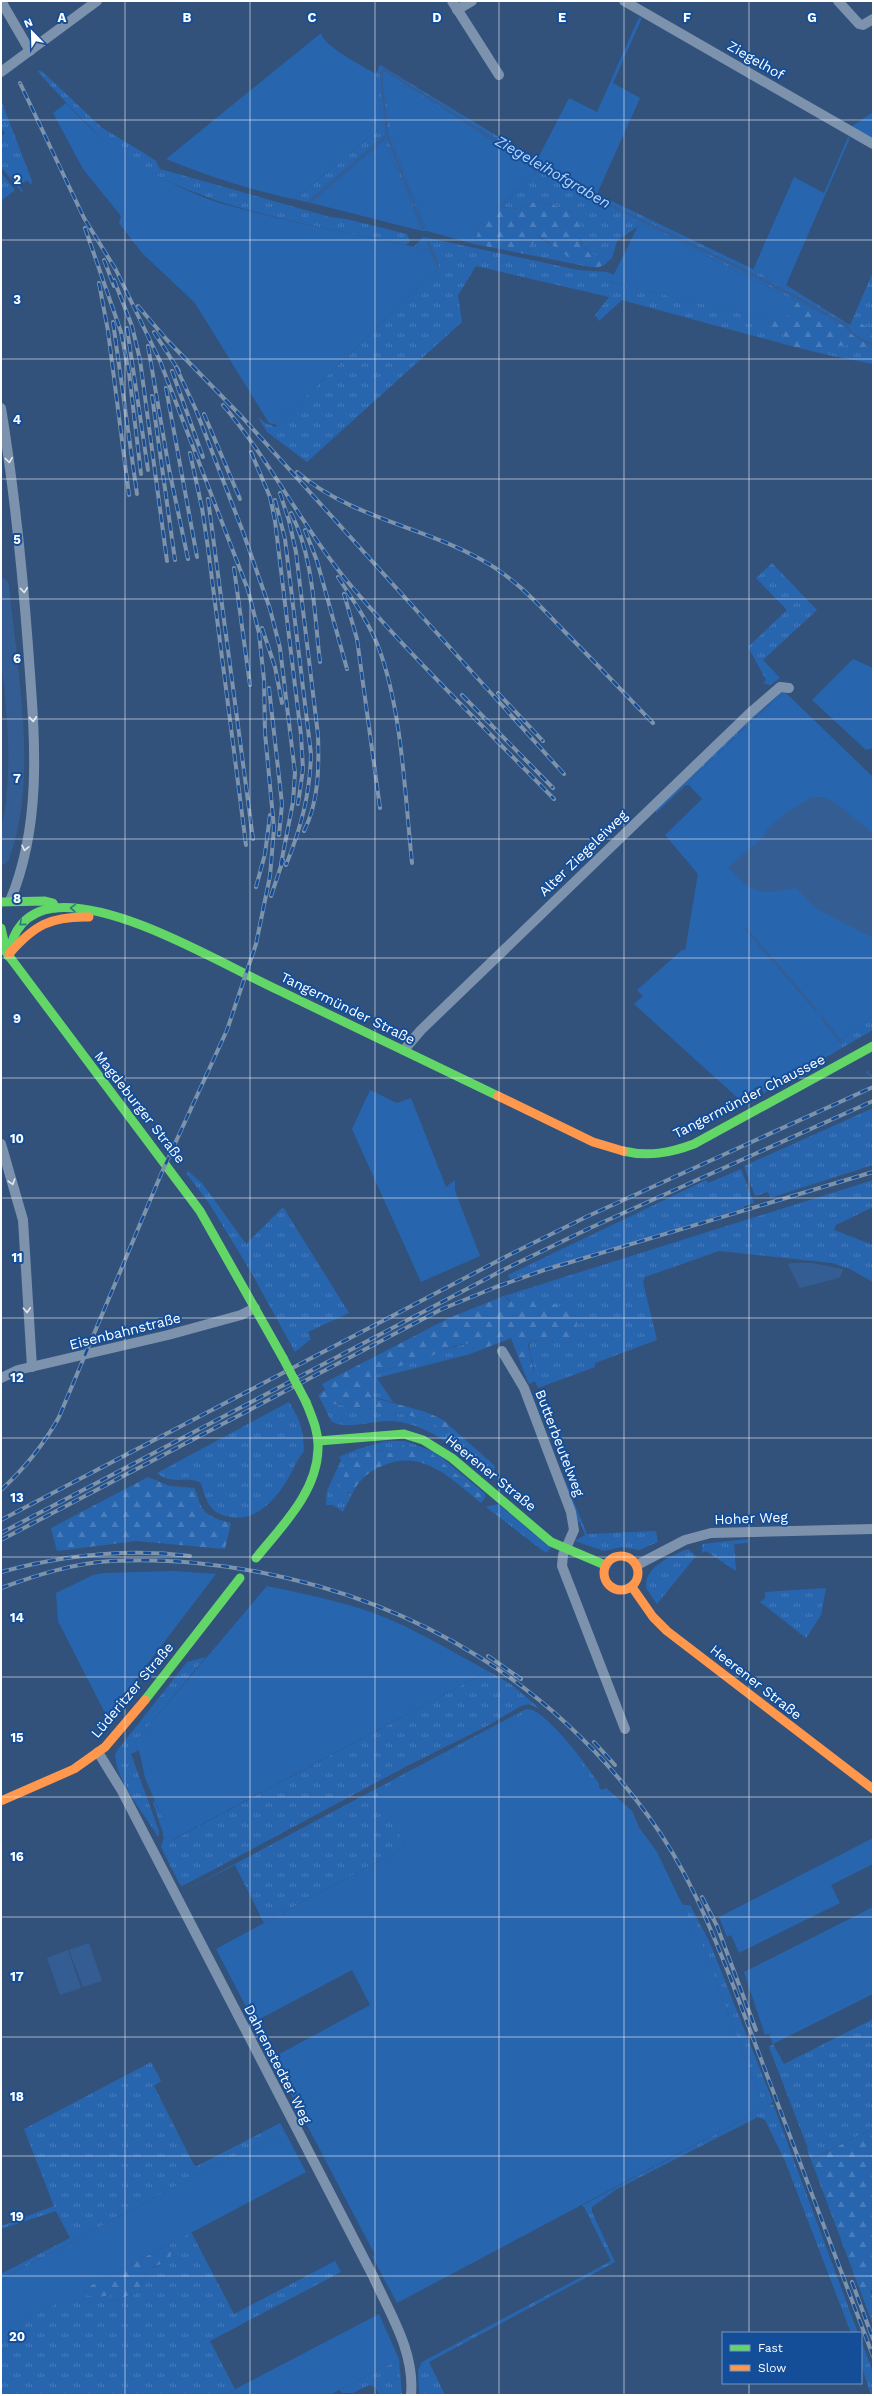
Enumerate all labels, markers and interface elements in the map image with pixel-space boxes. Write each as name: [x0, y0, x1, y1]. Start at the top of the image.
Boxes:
text: A: [58, 10, 67, 25]
text: B: [183, 10, 192, 25]
text: C: [308, 10, 317, 25]
text: D: [432, 10, 442, 25]
text: E: [558, 10, 566, 25]
text: F: [683, 10, 691, 25]
text: G: [807, 10, 817, 25]
north arrow: [12, 12, 52, 52]
text: N: [22, 16, 35, 31]
street label: Ziegelhof: [725, 37, 788, 83]
water label: Ziegeleihofgraben: [491, 131, 614, 212]
text: 2: [13, 172, 21, 187]
text: 3: [13, 292, 21, 307]
text: 4: [13, 412, 22, 427]
one-way arrow: [4, 457, 13, 463]
text: 5: [13, 532, 21, 547]
one-way arrow: [19, 586, 28, 593]
text: 6: [13, 651, 21, 666]
one-way arrow: [29, 716, 38, 722]
text: 7: [13, 771, 21, 786]
street label: Alter Ziegeleiweg: [536, 806, 631, 899]
one-way arrow: [21, 845, 29, 851]
text: 8: [13, 891, 21, 906]
one-way arrow: [70, 904, 76, 912]
one-way arrow: [19, 918, 26, 925]
street label: Tangermünder Straße: [278, 968, 418, 1048]
text: 9: [13, 1011, 21, 1026]
street label: Magdeburger Straße: [91, 1048, 189, 1166]
street label: Tangermünder Chaussee: [670, 1051, 828, 1141]
text: 10: [10, 1131, 24, 1146]
one-way arrow: [7, 1178, 16, 1185]
text: 11: [11, 1250, 23, 1265]
one-way arrow: [23, 1307, 32, 1313]
street label: Eisenbahnstraße: [68, 1309, 182, 1353]
text: 12: [10, 1370, 24, 1385]
street label: Butterbeutelweg: [532, 1387, 588, 1499]
street label: Heerener Straße: [443, 1432, 539, 1514]
text: 13: [10, 1490, 24, 1505]
street label: Hoher Weg: [714, 1509, 789, 1527]
text: 14: [10, 1610, 25, 1625]
street label: Lüderitzer Straße: [87, 1639, 177, 1741]
street label: Heerener Straße: [707, 1641, 805, 1723]
text: 15: [10, 1730, 24, 1745]
text: 16: [10, 1849, 24, 1864]
text: 17: [10, 1969, 24, 1984]
street label: Dahrenstedter Weg: [241, 2002, 315, 2127]
text: 18: [10, 2089, 24, 2104]
text: 19: [10, 2209, 24, 2224]
text: 20: [9, 2329, 25, 2344]
legend: [722, 2332, 862, 2384]
text: Fast: [758, 2341, 783, 2355]
text: Slow: [758, 2361, 786, 2375]

